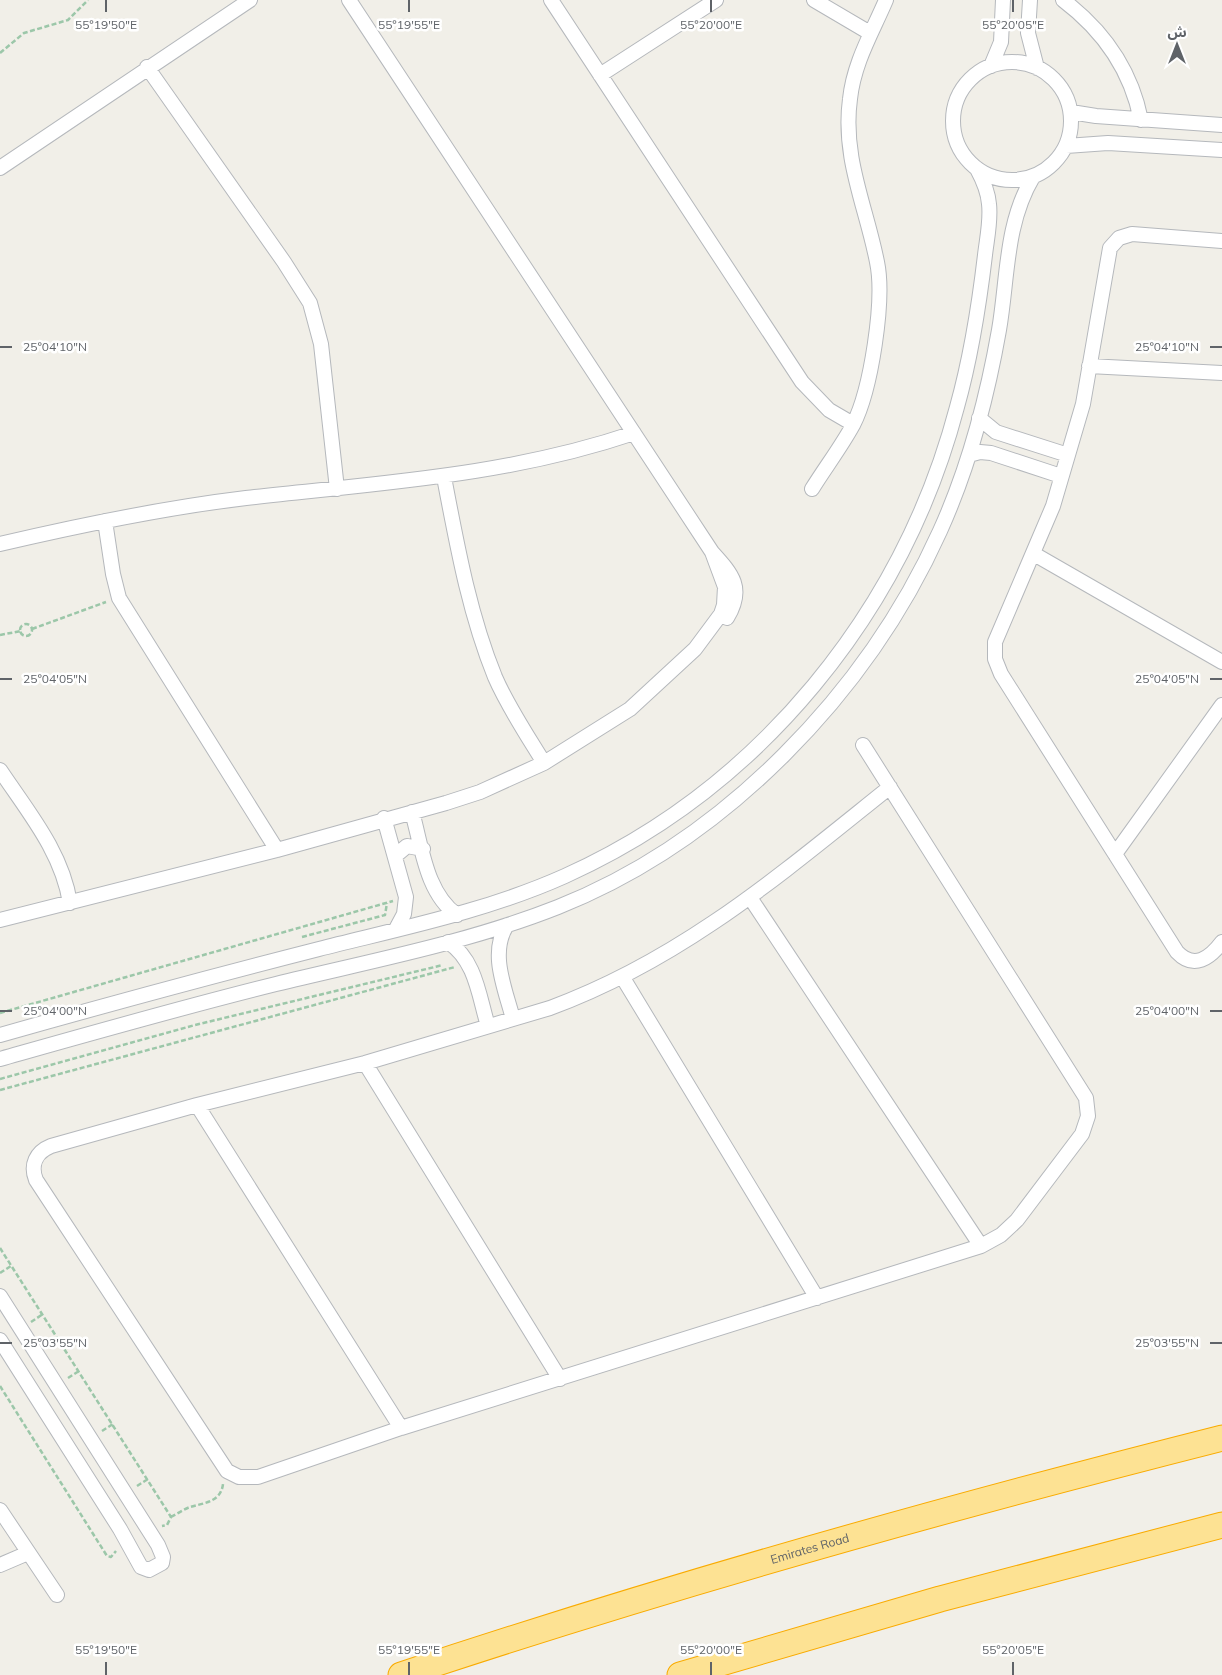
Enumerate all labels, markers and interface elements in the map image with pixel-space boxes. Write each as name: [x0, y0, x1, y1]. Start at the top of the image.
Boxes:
text: 55°19'50"E: [75, 17, 137, 32]
text: 55°19'55"E: [378, 17, 440, 32]
text: 55°20'00"E: [680, 17, 742, 32]
text: 55°20'05"E: [982, 17, 1044, 32]
north arrow: [1152, 20, 1202, 70]
text: ش: [1167, 23, 1187, 41]
text: 25°04'10"N: [23, 339, 87, 354]
text: 25°04'10"N: [1135, 339, 1199, 354]
text: 25°04'05"N: [23, 671, 87, 686]
text: 25°04'05"N: [1135, 671, 1199, 686]
text: 25°04'00"N: [23, 1003, 87, 1018]
text: 25°04'00"N: [1135, 1003, 1199, 1018]
text: 25°03'55"N: [23, 1335, 87, 1350]
text: 25°03'55"N: [1135, 1335, 1199, 1350]
street label: Emirates Road: [769, 1530, 851, 1567]
text: 55°19'50"E: [75, 1642, 137, 1657]
text: 55°19'55"E: [378, 1642, 440, 1657]
text: 55°20'00"E: [680, 1642, 742, 1657]
text: 55°20'05"E: [982, 1642, 1044, 1657]

